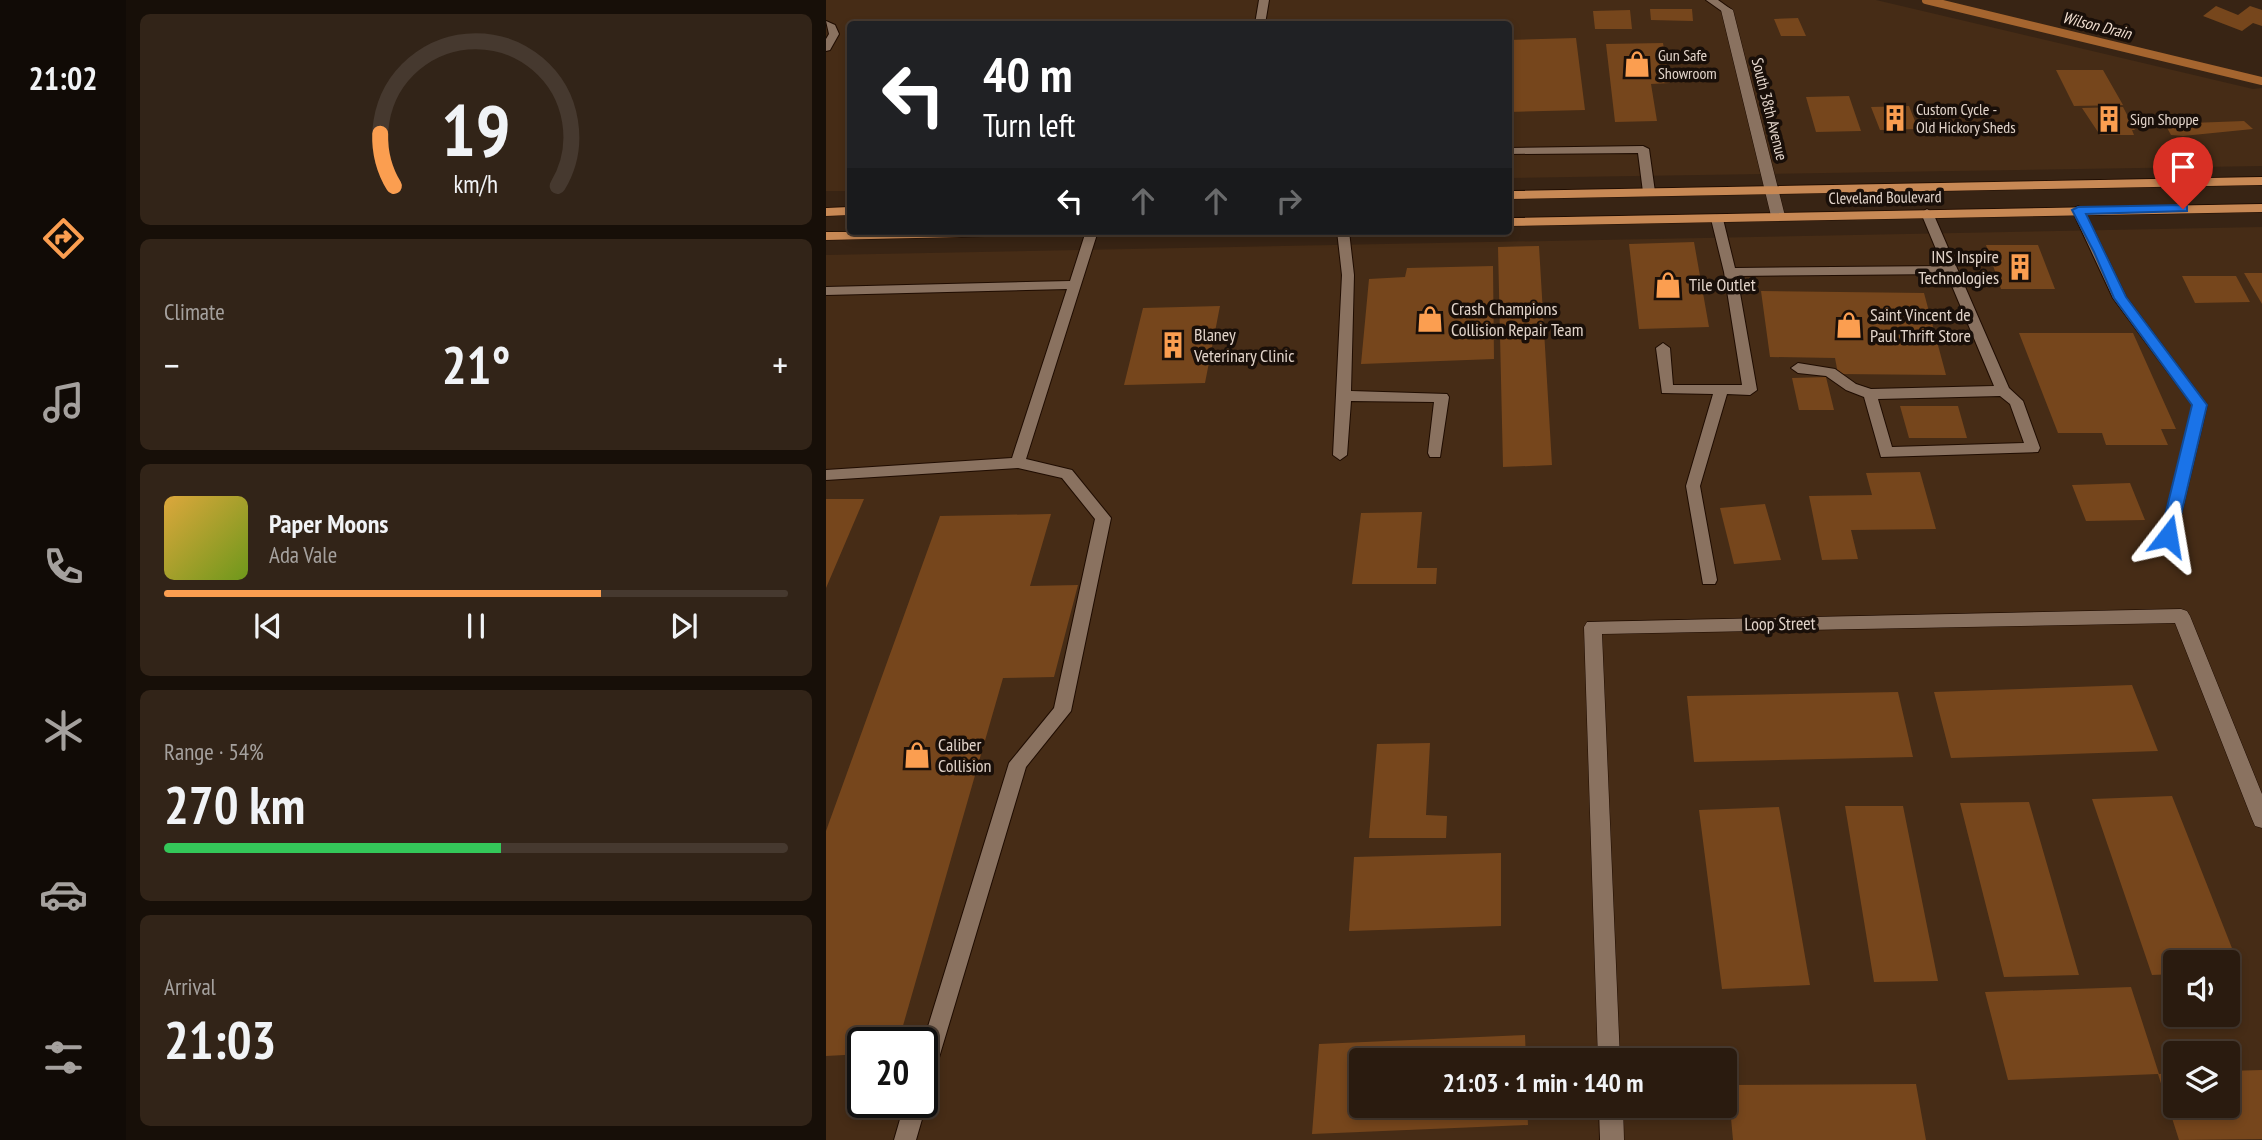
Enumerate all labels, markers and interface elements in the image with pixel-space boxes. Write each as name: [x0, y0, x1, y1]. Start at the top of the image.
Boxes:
water label: Wilson Drain: [2060, 7, 2135, 43]
text: 40 m: [983, 42, 1072, 106]
place label: Gun Safe Showroom: [1658, 45, 1717, 83]
icon: left: [868, 49, 959, 140]
shop icon: Gun Safe Showroom: [1622, 49, 1652, 79]
street label: South 38th Avenue: [1748, 56, 1792, 162]
text: 21:02: [28, 57, 98, 99]
text: 19: [441, 82, 511, 176]
place label: Custom Cycle - Old Hickory Sheds: [1916, 99, 2016, 137]
building icon: Custom Cycle - Old Hickory Sheds: [1880, 103, 1910, 133]
text: Turn left: [983, 104, 1075, 146]
building icon: Sign Shoppe: [2094, 104, 2124, 134]
place label: Sign Shoppe: [2130, 109, 2199, 129]
pin: [2153, 137, 2213, 209]
icon: arrive: [2164, 148, 2202, 186]
text: km/h: [454, 167, 498, 199]
icon: left: [1051, 182, 1089, 220]
icon: ahead: [1124, 182, 1162, 220]
icon: ahead: [1197, 182, 1235, 220]
icon: right: [1270, 182, 1308, 220]
street label: Cleveland Boulevard: [1828, 186, 1942, 208]
icon: directions: [39, 214, 88, 263]
place label: INS Inspire Technologies: [1918, 245, 1999, 289]
building icon: INS Inspire Technologies: [2005, 252, 2035, 282]
shop icon: Tile Outlet: [1653, 270, 1683, 300]
place label: Tile Outlet: [1689, 273, 1756, 296]
text: Climate: [164, 297, 225, 326]
place label: Crash Champions Collision Repair Team: [1451, 297, 1583, 341]
place label: Saint Vincent de Paul Thrift Store: [1870, 303, 1971, 347]
shop icon: Crash Champions Collision Repair Team: [1415, 304, 1445, 334]
shop icon: Saint Vincent de Paul Thrift Store: [1834, 310, 1864, 340]
place label: Blaney Veterinary Clinic: [1193, 323, 1295, 367]
building icon: Blaney Veterinary Clinic: [1158, 330, 1188, 360]
text: 21°: [442, 331, 510, 398]
text: −: [164, 340, 180, 389]
text: +: [772, 340, 788, 389]
icon: music: [39, 378, 88, 427]
position arrow: [2131, 499, 2205, 573]
text: Paper Moons: [269, 507, 388, 540]
text: Ada Vale: [269, 540, 337, 569]
icon: phone: [39, 542, 88, 591]
icon: previous: [249, 607, 287, 645]
icon: pause: [457, 607, 495, 645]
icon: next: [665, 607, 703, 645]
street label: Loop Street: [1744, 611, 1816, 636]
icon: climate: [39, 706, 88, 755]
place label: Caliber Collision: [938, 733, 991, 777]
text: Range · 54%: [164, 737, 264, 766]
shop icon: Caliber Collision: [902, 740, 932, 770]
text: 270 km: [164, 771, 305, 838]
icon: car: [39, 870, 88, 919]
map controls: [2163, 950, 2240, 1118]
button: sound: [2163, 950, 2240, 1027]
text: Arrival: [164, 972, 216, 1001]
text: 21:03: [164, 1006, 276, 1073]
speed limit sign: 20: [847, 1027, 938, 1118]
icon: filters: [39, 1033, 88, 1082]
button: layers: [2163, 1041, 2240, 1118]
text: 21:03 · 1 min · 140 m: [1443, 1066, 1643, 1099]

